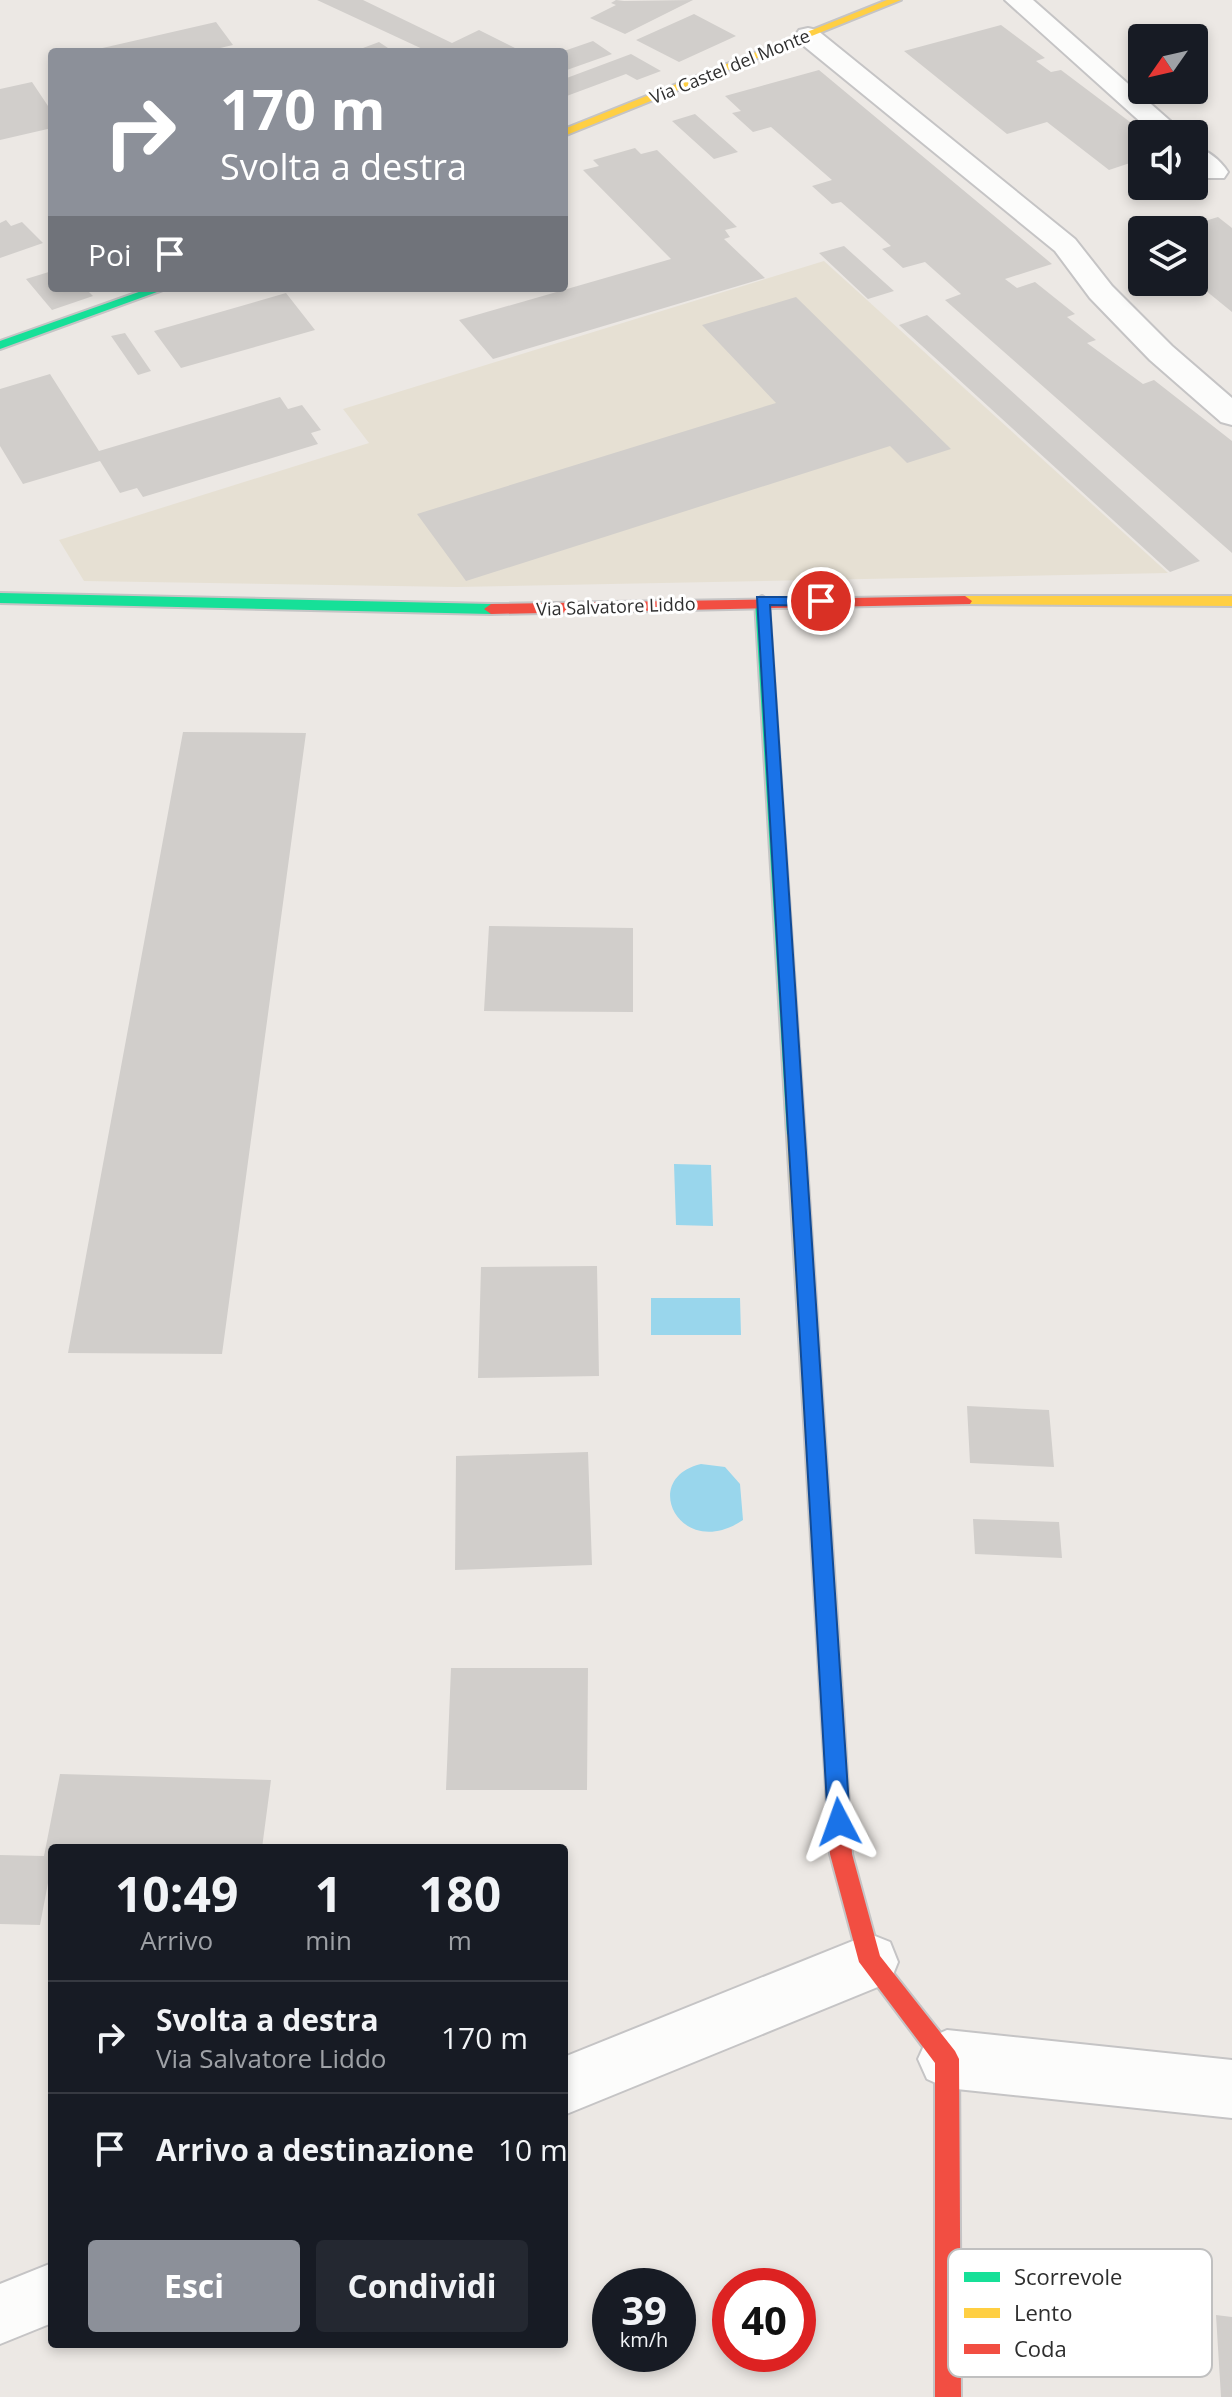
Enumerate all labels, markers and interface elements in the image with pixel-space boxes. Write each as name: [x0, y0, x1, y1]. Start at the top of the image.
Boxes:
street label: Via Castel del Monte: [646, 23, 813, 109]
north arrow: [1128, 24, 1208, 104]
map controls: [1128, 24, 1208, 296]
text: 170 m: [220, 70, 386, 146]
icon: right: [88, 80, 192, 184]
button: sound: [1128, 120, 1208, 200]
text: Svolta a destra: [220, 142, 467, 191]
button: layers: [1128, 216, 1208, 296]
icon: arrive: [148, 232, 192, 276]
text: Poi: [88, 234, 132, 275]
pin: [787, 567, 855, 635]
icon: arrive: [799, 579, 843, 623]
street label: Via Salvatore Liddo: [536, 591, 696, 621]
position arrow: [797, 1780, 881, 1864]
text: 10:49: [115, 1861, 238, 1926]
text: 1: [315, 1861, 342, 1926]
text: 180: [419, 1861, 501, 1926]
text: Arrivo: [140, 1922, 213, 1958]
text: min: [305, 1922, 352, 1958]
text: m: [448, 1922, 472, 1958]
text: Svolta a destra: [156, 1999, 379, 2040]
icon: right: [88, 2015, 132, 2059]
text: 170 m: [441, 2017, 528, 2058]
text: Via Salvatore Liddo: [156, 2040, 386, 2076]
icon: arrive: [88, 2127, 132, 2171]
text: Arrivo a destinazione: [156, 2129, 474, 2170]
text: 10 m: [498, 2129, 568, 2170]
button: Esci: [88, 2240, 300, 2332]
button: Condividi: [316, 2240, 528, 2332]
legend: [948, 2249, 1212, 2377]
text: Scorrevole: [1014, 2261, 1122, 2291]
speed limit sign: 40: [712, 2268, 816, 2372]
text: 39: [621, 2282, 667, 2337]
text: Lento: [1014, 2297, 1072, 2327]
text: km/h: [620, 2326, 668, 2353]
text: Coda: [1014, 2333, 1067, 2363]

